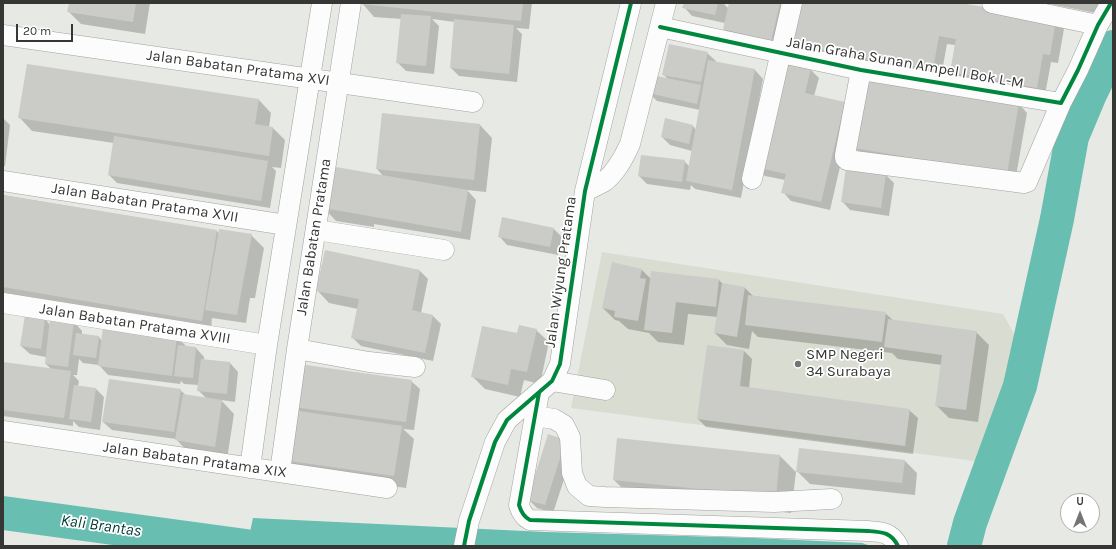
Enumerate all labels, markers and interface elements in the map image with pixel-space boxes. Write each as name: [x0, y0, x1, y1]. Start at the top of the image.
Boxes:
scale bar: [18, 16, 75, 42]
text: 20 m: [23, 24, 51, 38]
street label: Jalan Graha Sunan Ampel I Bok L-M: [785, 33, 1025, 93]
street label: Jalan Babatan Pratama XVI: [145, 46, 331, 90]
street label: Jalan Babatan Pratama: [293, 157, 335, 317]
street label: Jalan Babatan Pratama XVII: [50, 179, 240, 227]
street label: Jalan Wiyung Pratama: [541, 195, 581, 349]
street label: Jalan Babatan Pratama XVIII: [38, 300, 232, 348]
place label: SMP Negeri 34 Surabaya: [806, 346, 891, 381]
marker: SMP Negeri 34 Surabaya: [793, 359, 803, 369]
street label: Jalan Babatan Pratama XIX: [102, 438, 288, 482]
north arrow: [1060, 493, 1100, 533]
text: U: [1076, 495, 1084, 508]
water label: Kali Brantas: [60, 511, 142, 541]

